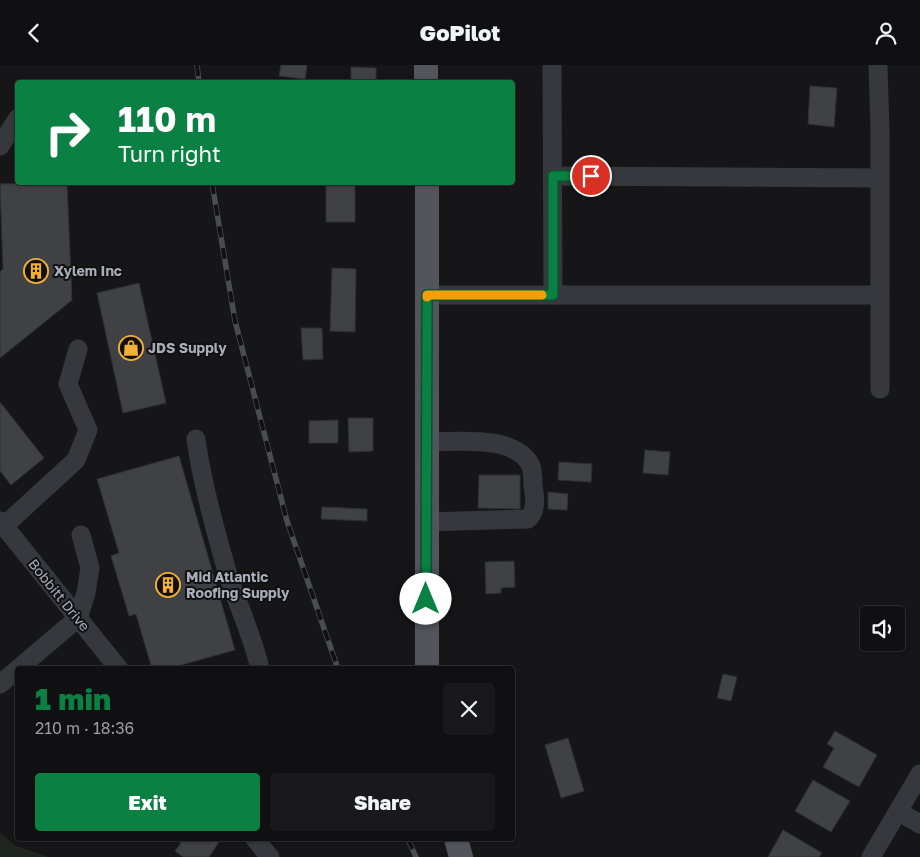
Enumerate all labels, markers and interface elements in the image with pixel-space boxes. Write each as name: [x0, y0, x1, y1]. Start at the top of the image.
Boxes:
icon: back: [20, 19, 48, 47]
text: GoPilot: [420, 19, 500, 46]
icon: person: [872, 19, 900, 47]
text: 110 m: [118, 98, 216, 140]
icon: right: [35, 100, 100, 165]
text: Turn right: [118, 140, 221, 167]
pin: [570, 155, 612, 197]
icon: arrive: [577, 162, 605, 190]
building icon: Xylem Inc: [23, 258, 49, 284]
place label: Xylem Inc: [54, 262, 122, 279]
shop icon: JDS Supply: [118, 335, 144, 361]
place label: JDS Supply: [148, 339, 227, 356]
street label: Bobbitt Drive: [25, 555, 94, 634]
place label: Mid Atlantic Roofing Supply: [186, 568, 290, 601]
building icon: Mid Atlantic Roofing Supply: [155, 572, 181, 598]
position arrow: [399, 572, 451, 624]
map controls: [860, 606, 905, 651]
button: sound: [860, 606, 905, 651]
text: 1 min: [35, 681, 111, 717]
button: close: [443, 683, 495, 735]
text: 210 m · 18:36: [35, 718, 134, 738]
button: Exit: [35, 773, 260, 831]
button: Share: [270, 773, 495, 831]

